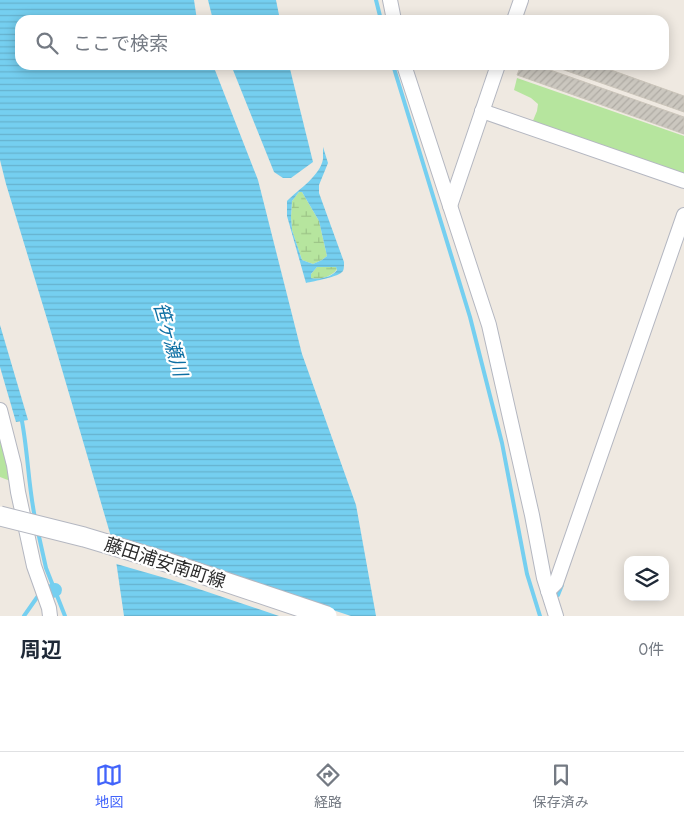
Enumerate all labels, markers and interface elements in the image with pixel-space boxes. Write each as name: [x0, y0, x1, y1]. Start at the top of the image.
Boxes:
search box: [15, 15, 669, 70]
icon: search: [33, 29, 61, 57]
text: ここで検索: [73, 30, 168, 57]
water label: 笹ヶ瀬川: [147, 299, 195, 381]
street label: 藤田浦安南町線: [101, 531, 229, 595]
map controls: [624, 556, 669, 601]
button: layers: [624, 556, 669, 601]
text: 周辺: [20, 635, 62, 665]
text: 0件: [638, 638, 664, 661]
tab: 地図: [95, 761, 123, 812]
tab: 経路: [314, 761, 342, 812]
tab: 保存済み: [533, 761, 589, 812]

